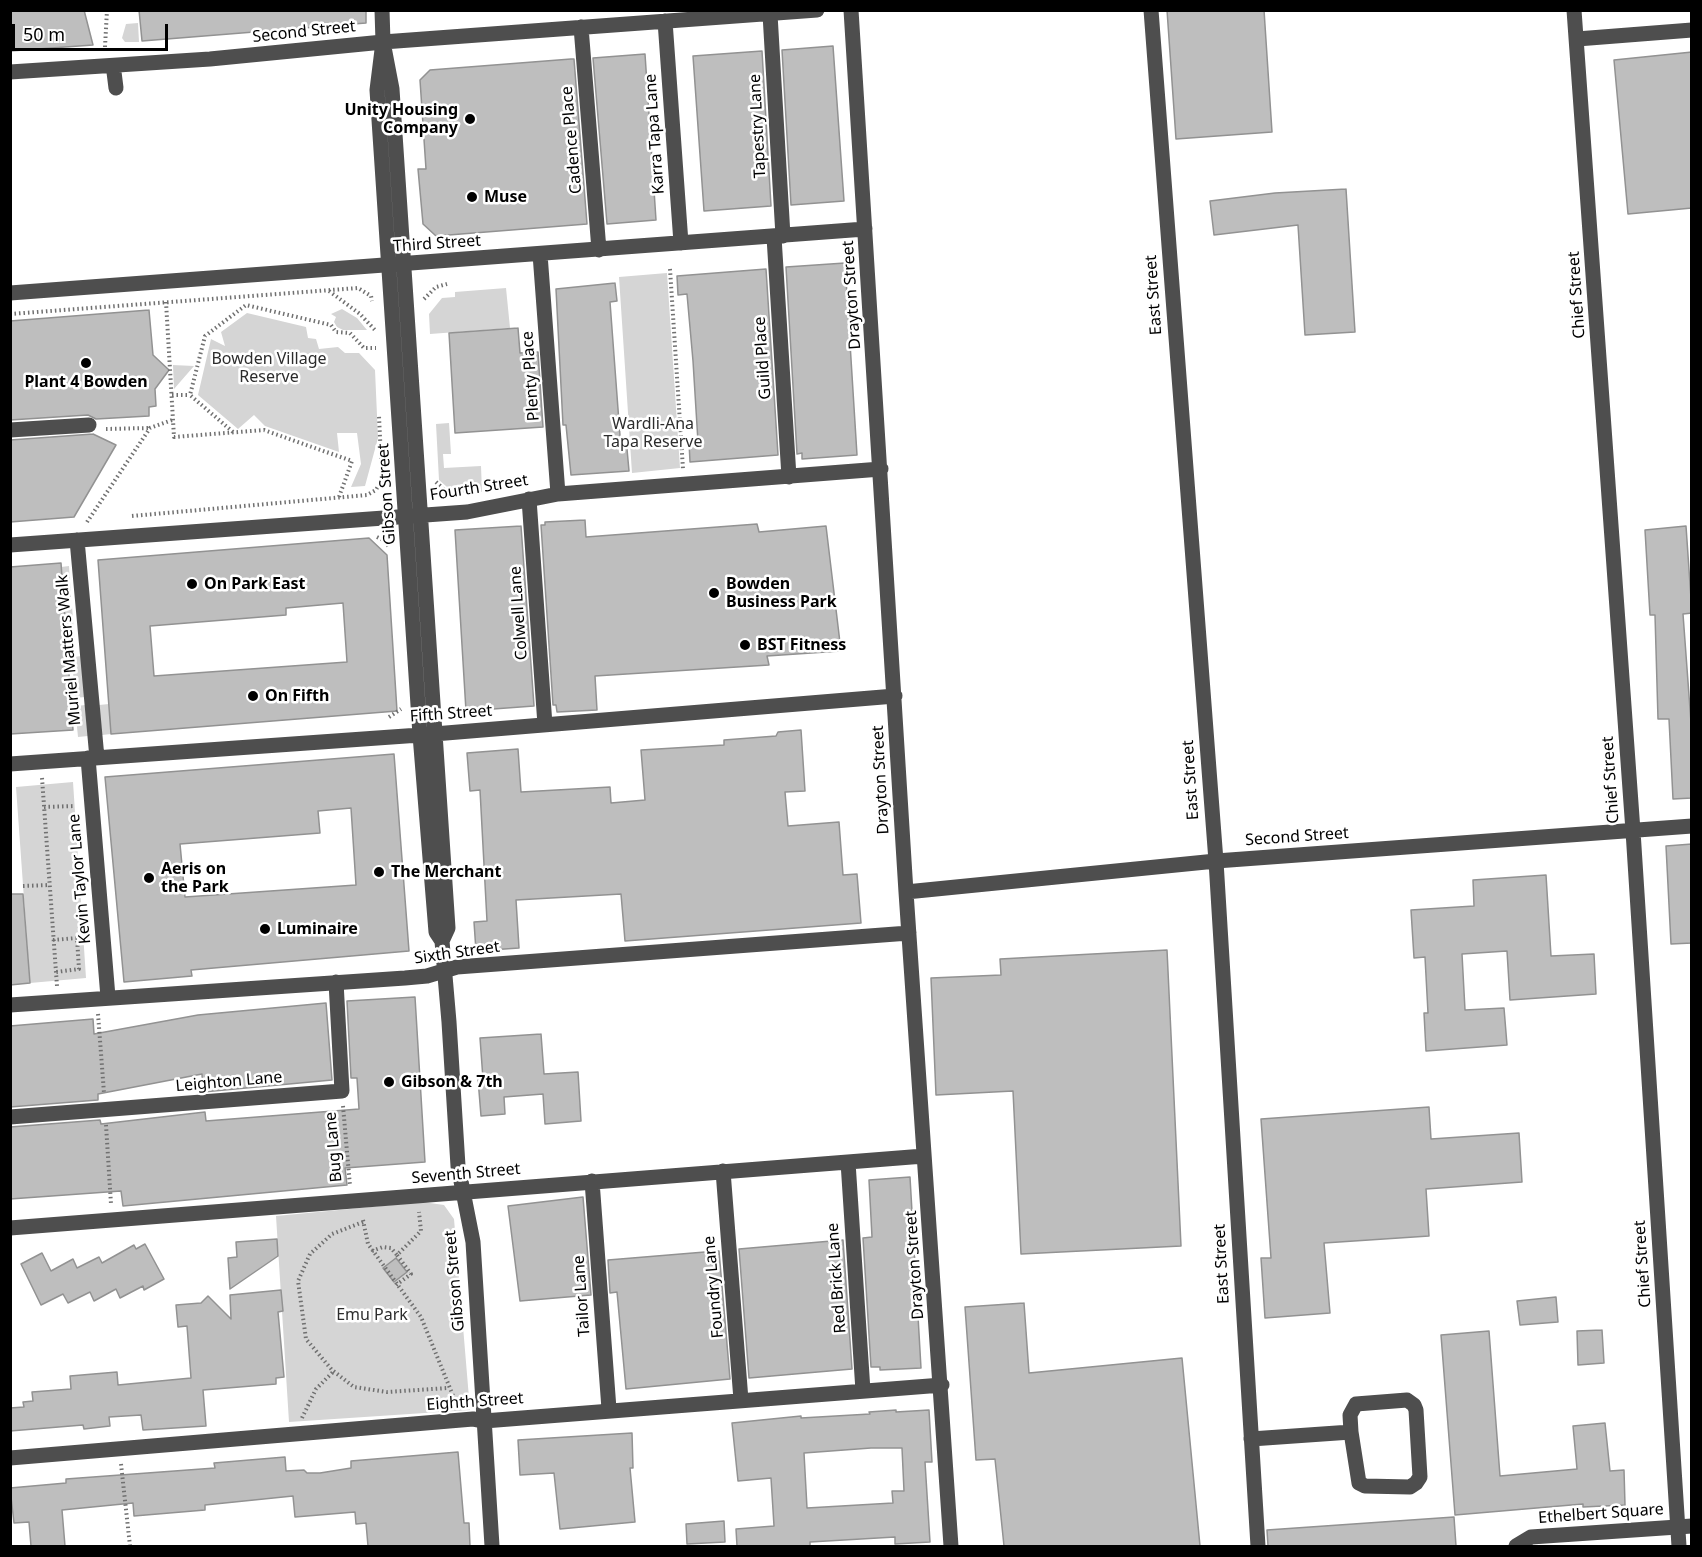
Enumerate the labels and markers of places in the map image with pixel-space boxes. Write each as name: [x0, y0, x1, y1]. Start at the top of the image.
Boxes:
place label: Unity Housing Company: [345, 100, 458, 138]
marker: Unity Housing Company: [463, 112, 477, 126]
place label: Muse: [484, 187, 527, 207]
marker: Muse: [465, 190, 479, 204]
marker: Plant 4 Bowden: [79, 356, 93, 370]
place label: Plant 4 Bowden: [24, 372, 148, 392]
place label: On Park East: [204, 574, 305, 594]
place label: Bowden Business Park: [726, 574, 837, 612]
marker: On Park East: [185, 577, 199, 591]
marker: Bowden Business Park: [707, 586, 721, 600]
place label: BST Fitness: [757, 635, 846, 655]
marker: BST Fitness: [738, 638, 752, 652]
place label: On Fifth: [265, 686, 329, 706]
marker: On Fifth: [246, 689, 260, 703]
place label: Aeris on the Park: [161, 859, 229, 897]
place label: The Merchant: [391, 862, 501, 882]
marker: The Merchant: [372, 865, 386, 879]
marker: Aeris on the Park: [142, 871, 156, 885]
place label: Luminaire: [277, 919, 358, 939]
marker: Luminaire: [258, 922, 272, 936]
place label: Gibson & 7th: [401, 1072, 503, 1092]
marker: Gibson & 7th: [382, 1075, 396, 1089]

